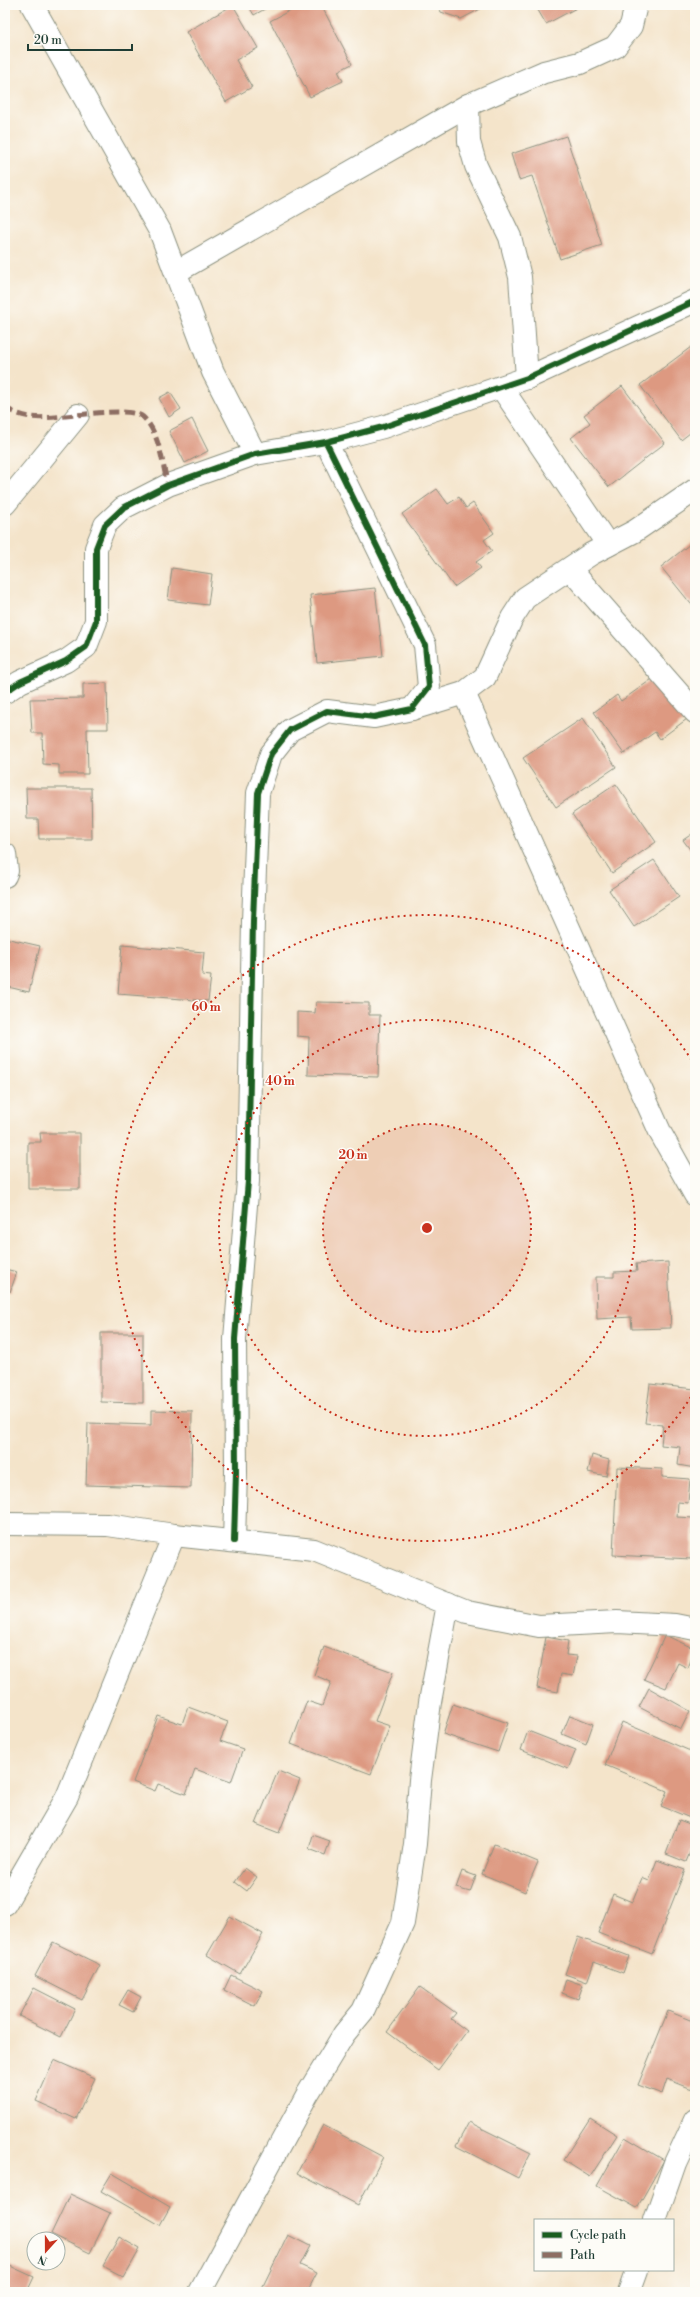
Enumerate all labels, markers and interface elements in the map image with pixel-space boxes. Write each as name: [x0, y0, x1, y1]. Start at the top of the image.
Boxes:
scale bar: [28, 26, 132, 52]
text: 20 m: [34, 33, 62, 48]
text: 60 m: [191, 1000, 221, 1015]
text: 40 m: [265, 1074, 295, 1089]
text: 20 m: [338, 1148, 368, 1163]
centre of rings: [420, 1221, 434, 1235]
legend: [534, 2219, 674, 2271]
text: Cycle path: [570, 2228, 626, 2243]
north arrow: [26, 2231, 66, 2271]
text: Path: [570, 2248, 595, 2263]
text: N: [36, 2251, 49, 2267]

